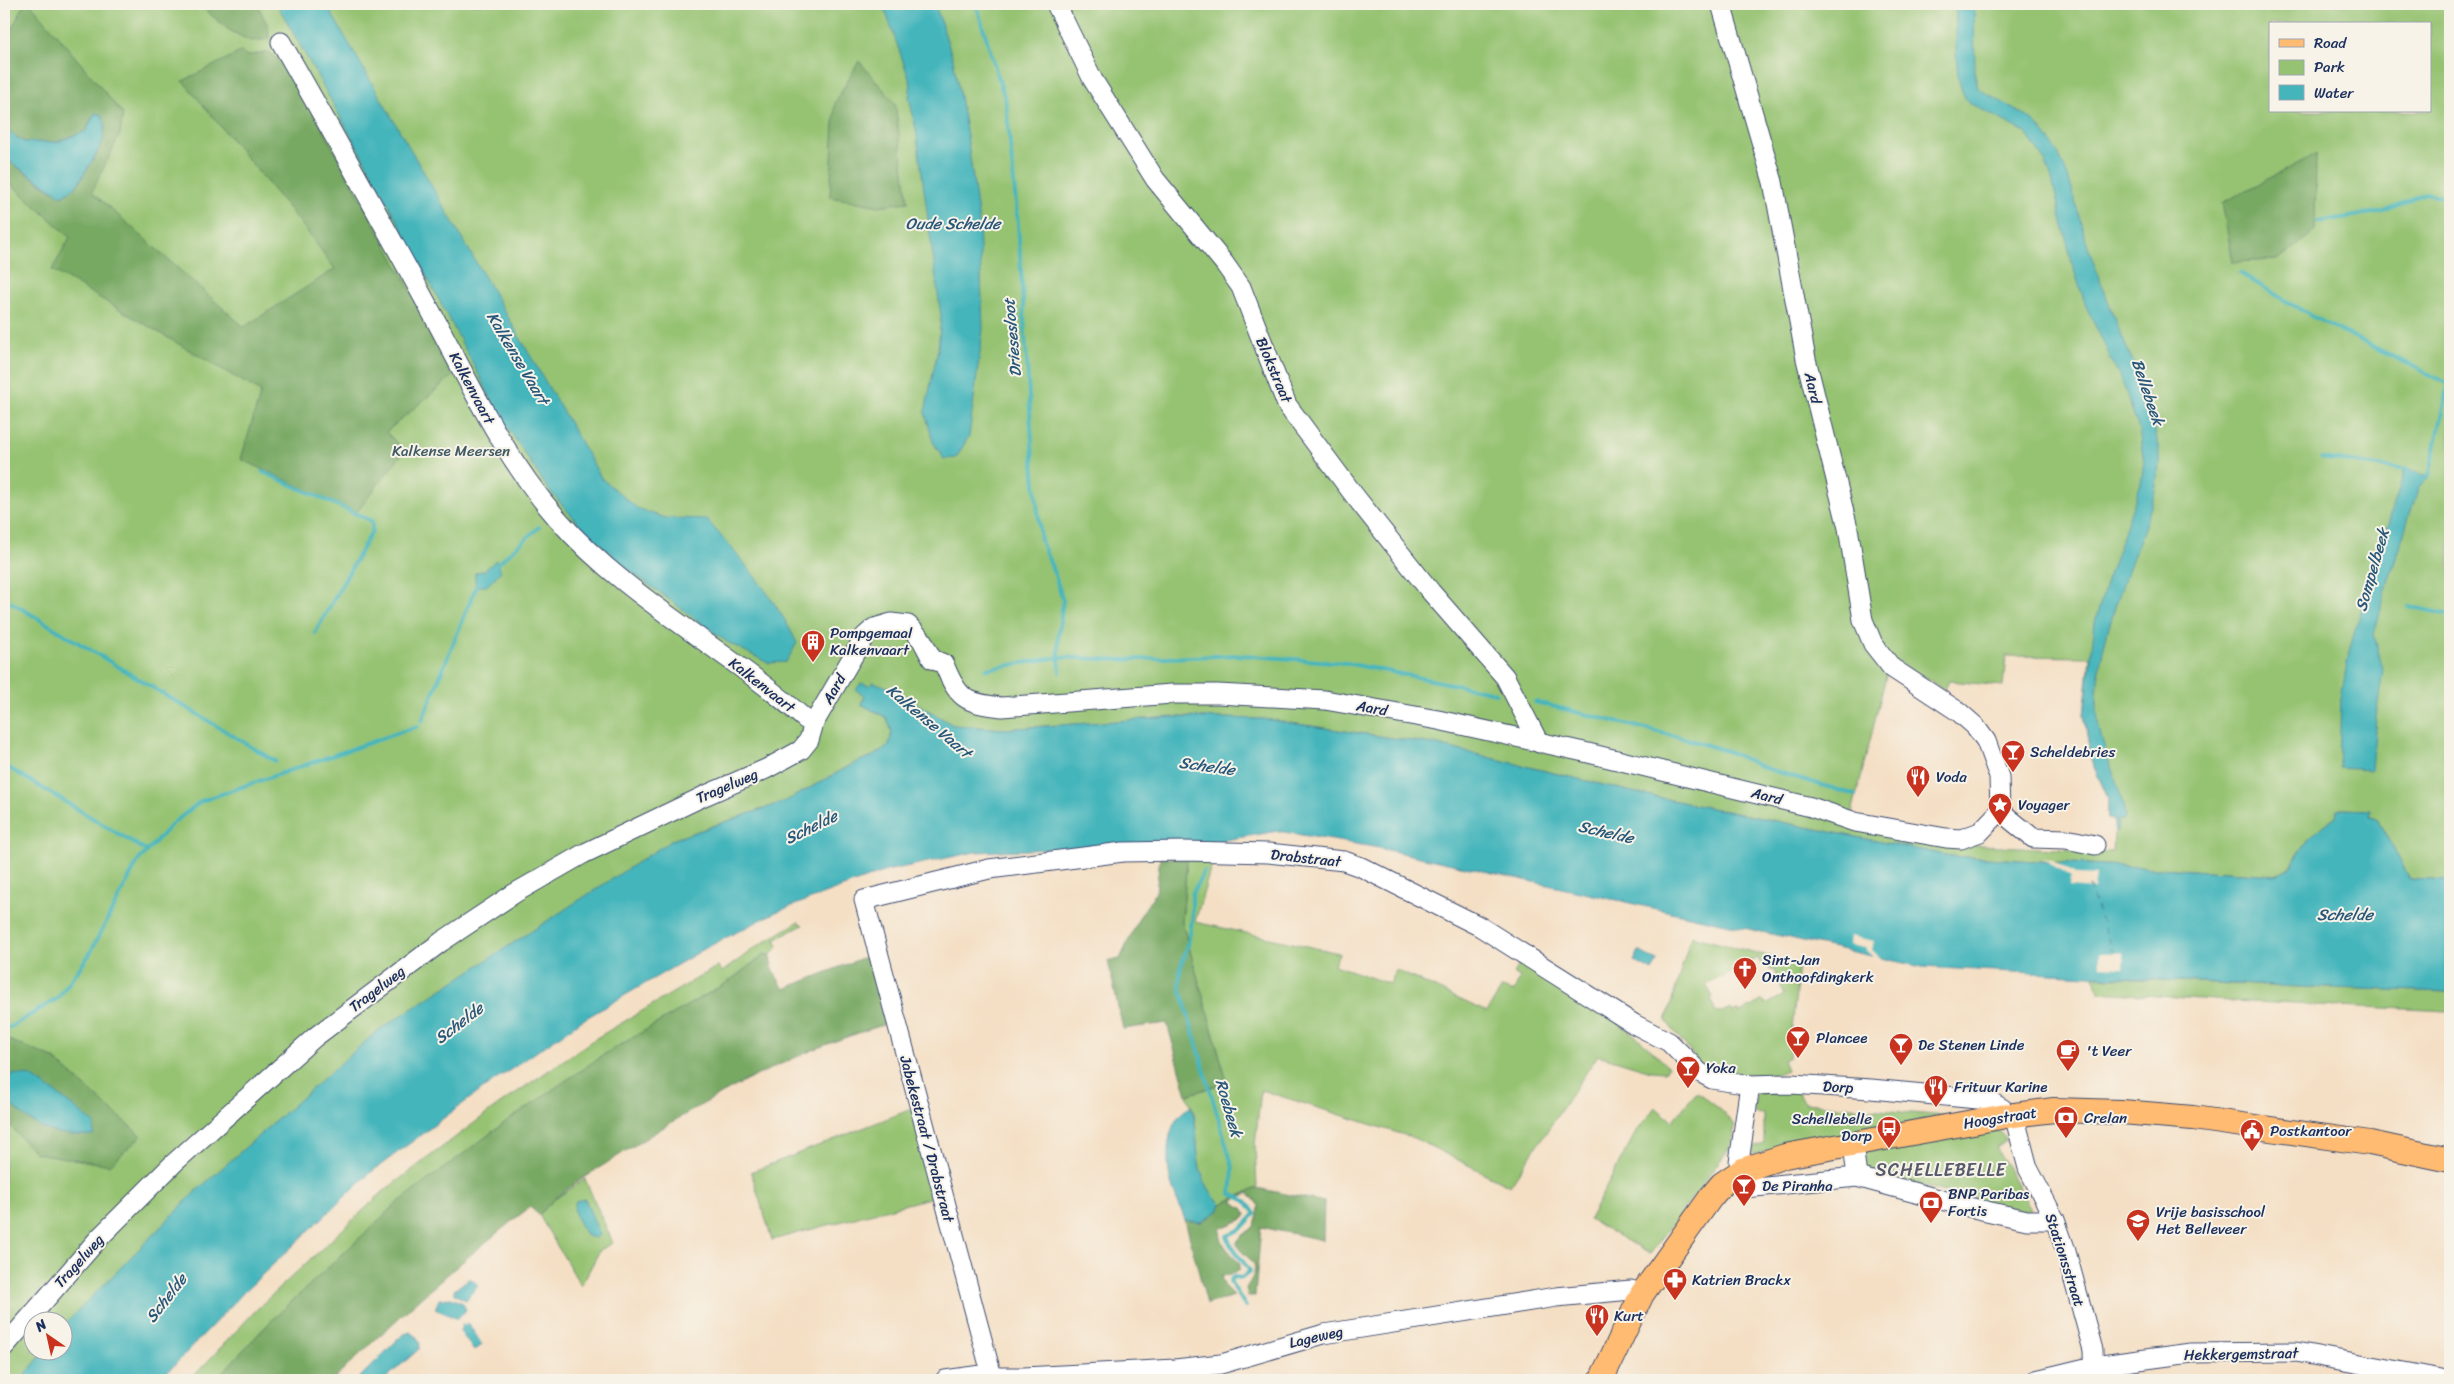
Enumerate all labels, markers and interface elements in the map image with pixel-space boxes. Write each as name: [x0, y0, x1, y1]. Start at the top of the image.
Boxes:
legend: [2269, 22, 2432, 112]
text: Road: [2314, 30, 2347, 56]
text: Park: [2314, 54, 2345, 80]
text: Water: [2314, 80, 2354, 106]
water label: Oude Schelde: [905, 209, 1002, 238]
water label: Driesesloot: [994, 296, 1030, 378]
water label: Kalkense Vaart: [479, 306, 559, 412]
street label: Blokstraat: [1248, 333, 1300, 408]
street label: Kalkenvaart: [442, 347, 502, 430]
water label: Bellebeek: [2123, 355, 2174, 432]
street label: Aard: [1797, 369, 1829, 407]
park label: Kalkense Meersen: [392, 438, 510, 464]
water label: Sompelbeek: [2346, 523, 2398, 615]
place label: Pompgemaal Kalkenvaart: [830, 620, 913, 663]
building icon: Pompgemaal Kalkenvaart: [800, 629, 826, 663]
street label: Kalkenvaart: [723, 650, 802, 720]
street label: Aard: [815, 668, 854, 710]
water label: Kalkense Vaart: [880, 676, 980, 767]
street label: Aard: [1353, 692, 1391, 724]
bar icon: Scheldebries: [2000, 739, 2026, 773]
place label: Scheldebries: [2030, 739, 2115, 765]
water label: Schelde: [1177, 748, 1238, 784]
street label: Tragelweg: [692, 761, 763, 811]
restaurant icon: Voda: [1905, 764, 1931, 798]
place label: Voda: [1936, 764, 1967, 790]
street label: Aard: [1748, 779, 1786, 813]
place icon: Voyager: [1987, 792, 2013, 826]
place label: Voyager: [2018, 792, 2070, 818]
water label: Schelde: [780, 801, 844, 852]
water label: Schelde: [1576, 812, 1638, 853]
street label: Drabstraat: [1270, 841, 1343, 875]
water label: Schelde: [2317, 900, 2375, 929]
place label: Sint-Jan Onthoofdingkerk: [1762, 947, 1875, 990]
church icon: Sint-Jan Onthoofdingkerk: [1732, 956, 1758, 990]
street label: Tragelweg: [343, 959, 411, 1019]
water label: Schelde: [428, 994, 491, 1051]
bar icon: Plancee: [1785, 1025, 1811, 1059]
place label: Plancee: [1816, 1025, 1867, 1051]
bar icon: De Stenen Linde: [1888, 1032, 1914, 1066]
place label: De Stenen Linde: [1918, 1032, 2025, 1058]
cafe icon: 't Veer: [2055, 1038, 2081, 1072]
place label: 't Veer: [2086, 1038, 2132, 1064]
street label: Jabekestraat / Drabstraat: [892, 1052, 962, 1226]
bar icon: Yoka: [1675, 1055, 1701, 1089]
place label: Yoka: [1706, 1055, 1736, 1081]
street label: Dorp: [1822, 1073, 1854, 1101]
restaurant icon: Frituur Karine: [1923, 1074, 1949, 1108]
place label: Frituur Karine: [1954, 1074, 2047, 1100]
water label: Roebeek: [1207, 1076, 1252, 1143]
street label: Hoogstraat: [1961, 1099, 2039, 1137]
bank icon: Crelan: [2053, 1105, 2079, 1139]
place label: Crelan: [2084, 1105, 2127, 1131]
place label: Schellebelle Dorp: [1792, 1106, 1872, 1149]
bus stop icon: Schellebelle Dorp: [1876, 1115, 1902, 1149]
public building icon: Postkantoor: [2239, 1118, 2265, 1152]
place label: Postkantoor: [2270, 1118, 2352, 1144]
district label: SCHELLEBELLE: [1876, 1154, 2006, 1186]
bar icon: De Piranha: [1731, 1173, 1757, 1207]
place label: De Piranha: [1762, 1173, 1833, 1199]
place label: BNP Paribas Fortis: [1948, 1181, 2030, 1224]
bank icon: BNP Paribas Fortis: [1918, 1190, 1944, 1224]
place label: Vrije basisschool Het Belleveer: [2156, 1199, 2266, 1242]
school or university icon: Vrije basisschool Het Belleveer: [2125, 1208, 2151, 1242]
street label: Stationsstraat: [2038, 1210, 2093, 1311]
street label: Tragelweg: [47, 1228, 111, 1294]
water label: Schelde: [137, 1266, 196, 1329]
pharmacy icon: Katrien Brackx: [1662, 1267, 1688, 1301]
place label: Katrien Brackx: [1692, 1267, 1791, 1293]
restaurant icon: Kurt: [1584, 1303, 1610, 1337]
place label: Kurt: [1614, 1303, 1644, 1329]
north arrow: [22, 1312, 72, 1362]
text: N: [29, 1312, 52, 1339]
street label: Lageweg: [1286, 1318, 1346, 1356]
street label: Hekkergemstraat: [2184, 1340, 2299, 1368]

